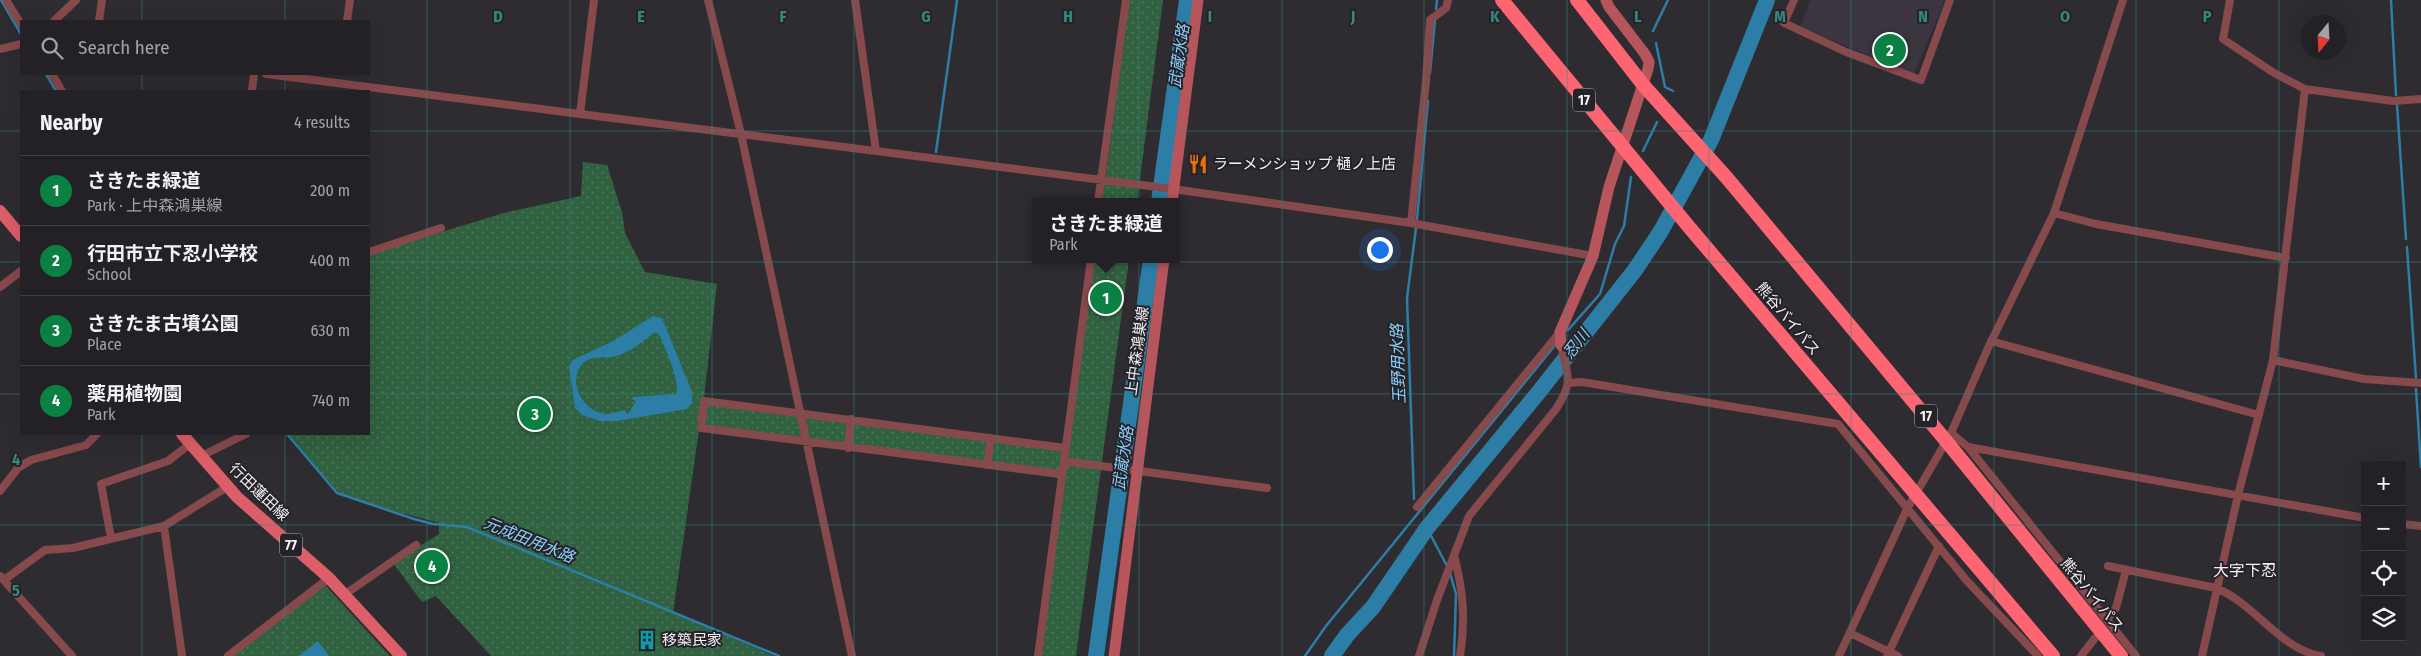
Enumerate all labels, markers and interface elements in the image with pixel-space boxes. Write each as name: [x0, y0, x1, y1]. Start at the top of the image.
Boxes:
text: D: [493, 7, 503, 26]
text: E: [637, 7, 645, 26]
text: F: [779, 7, 787, 26]
text: G: [921, 7, 931, 26]
text: H: [1063, 7, 1073, 26]
text: I: [1208, 7, 1212, 26]
text: J: [1350, 7, 1355, 26]
text: K: [1490, 7, 1500, 26]
text: L: [1634, 7, 1642, 26]
text: M: [1774, 7, 1786, 26]
text: N: [1918, 7, 1928, 26]
text: O: [2060, 7, 2070, 26]
text: P: [2203, 7, 2212, 26]
north arrow: [2301, 15, 2346, 60]
search box: [20, 20, 370, 75]
water label: 武蔵水路: [1165, 21, 1193, 89]
pin: 2: [1874, 31, 1906, 69]
icon: search: [38, 34, 66, 62]
text: Search here: [78, 36, 170, 59]
road number: 17: [1573, 88, 1595, 112]
text: Nearby: [40, 110, 102, 136]
text: 4 results: [294, 113, 350, 132]
restaurant icon: ラーメンショップ 樋ノ上店: [1187, 153, 1209, 175]
place label: ラーメンショップ 樋ノ上店: [1213, 155, 1396, 173]
text: さきたま緑道: [87, 169, 200, 192]
text: 1: [53, 181, 59, 200]
text: 200 m: [310, 181, 350, 200]
text: Park · 上中森鴻巣線: [87, 196, 222, 215]
popup: [1032, 198, 1180, 263]
text: さきたま緑道: [1049, 212, 1163, 235]
text: Park: [1049, 235, 1078, 254]
your location: [1367, 237, 1393, 263]
text: 行田市立下忍小学校: [87, 242, 258, 265]
text: 2: [52, 251, 60, 270]
text: 400 m: [310, 251, 350, 270]
text: School: [87, 265, 131, 284]
pin: 1: [1090, 279, 1122, 317]
street label: 熊谷バイパス: [1752, 279, 1824, 359]
street label: 上中森鴻巣線: [1122, 305, 1152, 397]
text: さきたま古墳公園: [87, 312, 238, 335]
text: 3: [52, 321, 60, 340]
text: 630 m: [311, 321, 350, 340]
water label: 玉野用水路: [1387, 322, 1409, 404]
water label: 忍川: [1559, 324, 1594, 363]
text: Place: [87, 335, 122, 354]
text: 薬用植物園: [87, 382, 182, 405]
text: 4: [52, 391, 60, 410]
text: 740 m: [312, 391, 350, 410]
pin: 3: [519, 395, 551, 433]
road number: 17: [1915, 404, 1937, 428]
text: Park: [87, 405, 115, 424]
water label: 武蔵水路: [1109, 423, 1137, 491]
text: 4: [12, 450, 20, 469]
street label: 行田蓮田線: [226, 459, 292, 525]
map controls: [2361, 461, 2406, 641]
button: +: [2361, 461, 2406, 506]
button: −: [2361, 506, 2406, 551]
water label: 元成田用水路: [481, 513, 579, 568]
road number: 77: [280, 534, 302, 556]
pin: 4: [416, 547, 448, 585]
button: locate: [2361, 551, 2406, 596]
street label: 熊谷バイパス: [2057, 554, 2127, 636]
district label: 大字下忍: [2213, 561, 2277, 580]
text: 5: [12, 581, 20, 600]
button: layers: [2361, 596, 2406, 641]
building icon: 移築民家: [636, 629, 658, 651]
place label: 移築民家: [662, 631, 722, 649]

